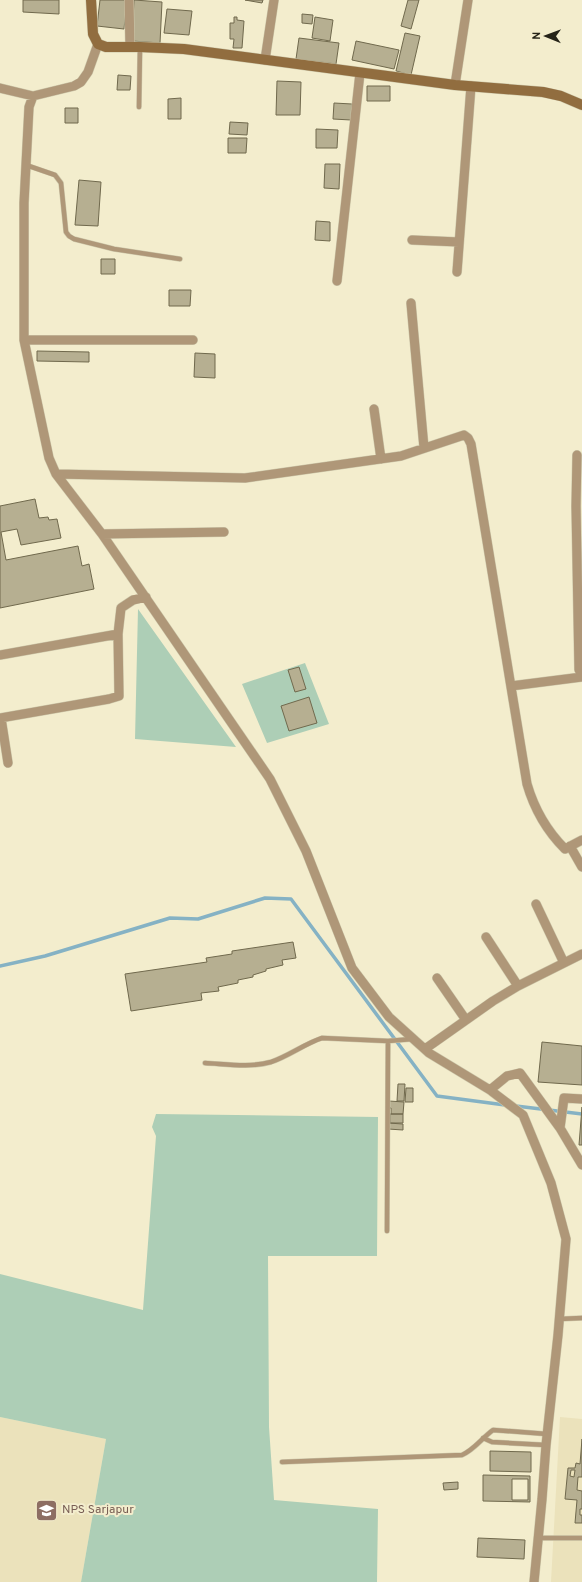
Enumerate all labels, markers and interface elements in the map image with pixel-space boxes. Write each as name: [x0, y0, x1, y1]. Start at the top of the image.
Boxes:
north arrow: [526, 16, 566, 56]
text: N: [530, 32, 544, 40]
school or university icon: NPS Sarjapur: [34, 1497, 60, 1523]
place label: NPS Sarjapur: [62, 1502, 134, 1518]

